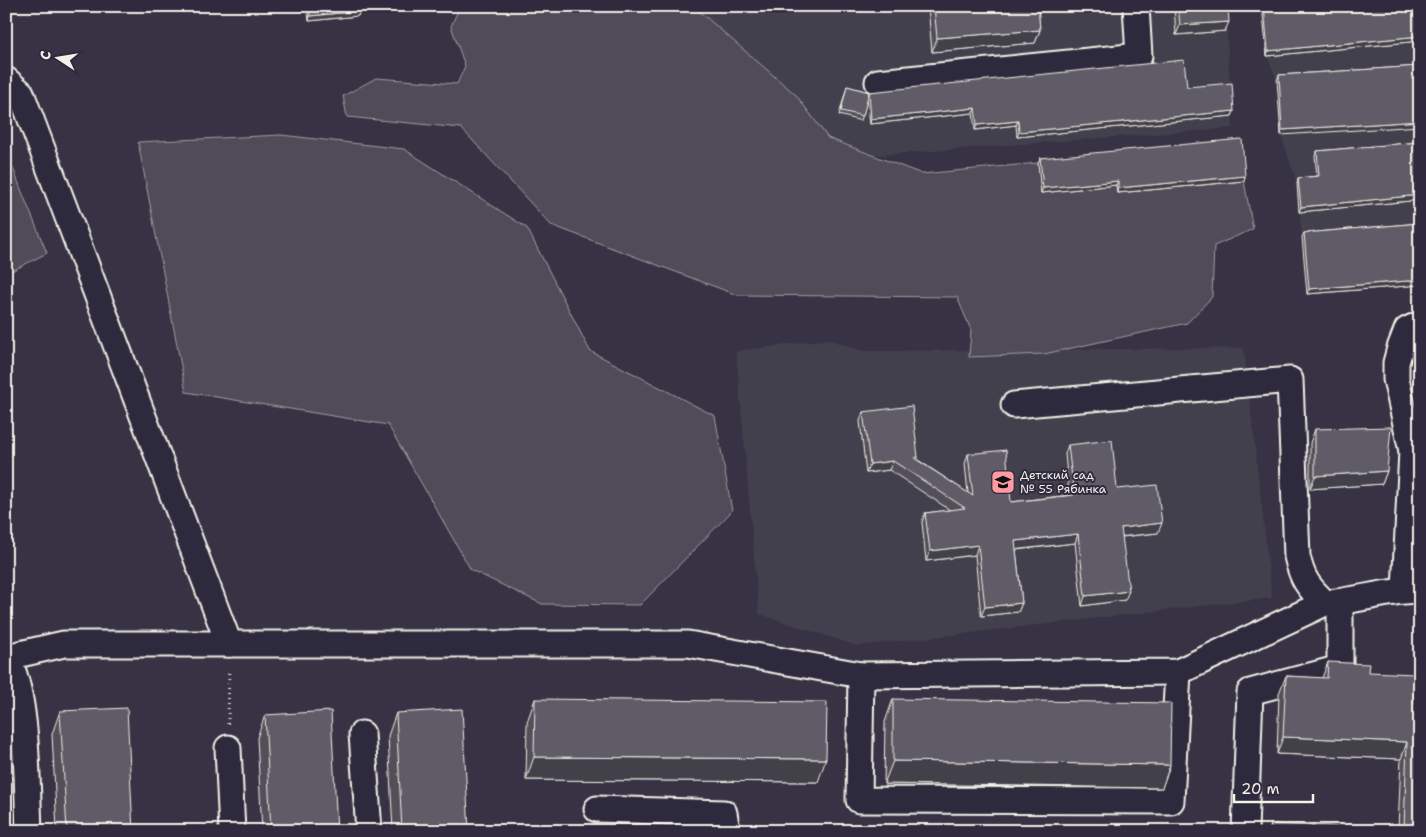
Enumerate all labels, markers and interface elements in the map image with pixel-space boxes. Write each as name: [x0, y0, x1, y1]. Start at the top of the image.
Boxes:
north arrow: [32, 32, 82, 82]
text: С: [36, 49, 55, 61]
place label: Детский сад № 55 Рябинка: [1020, 467, 1107, 497]
school or university icon: Детский сад № 55 Рябинка: [990, 469, 1016, 495]
scale bar: [1234, 772, 1312, 804]
text: 20 m: [1241, 779, 1280, 799]

